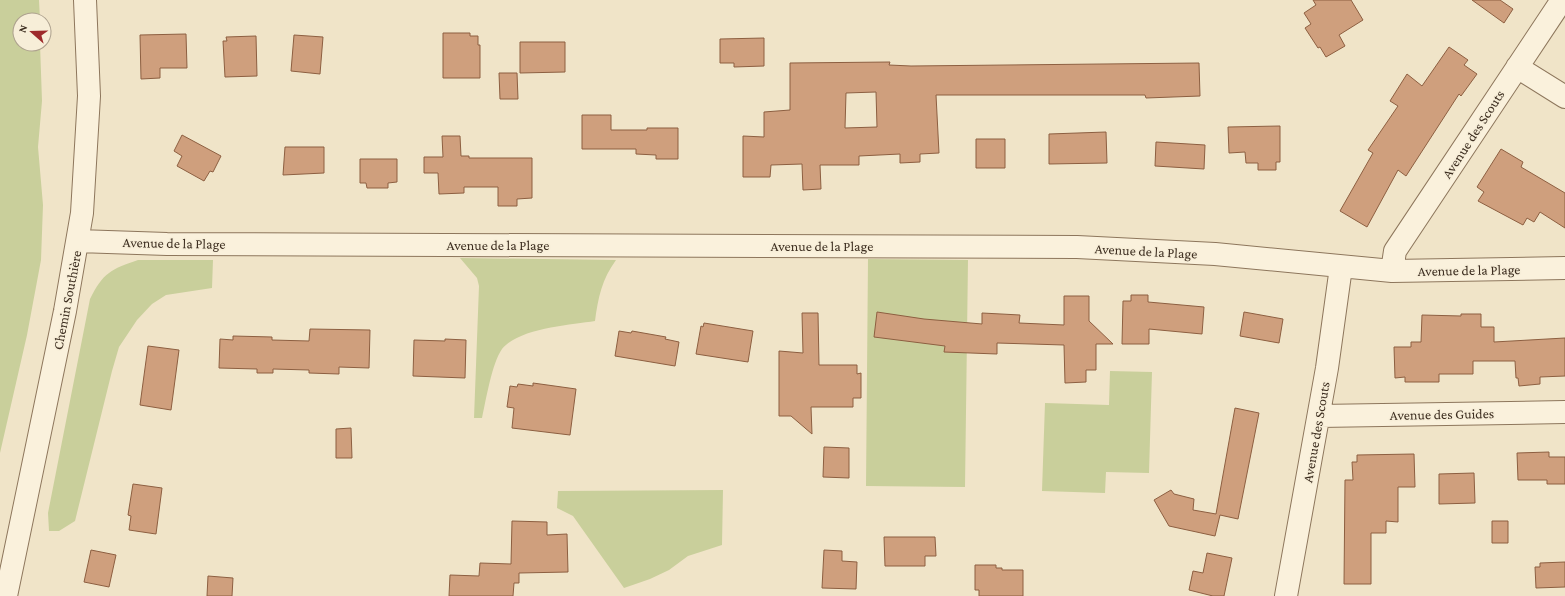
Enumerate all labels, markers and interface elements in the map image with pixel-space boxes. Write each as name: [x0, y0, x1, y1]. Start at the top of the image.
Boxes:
north arrow: [12, 12, 52, 52]
text: N: [16, 23, 30, 34]
street label: Avenue des Scouts: [1438, 87, 1508, 181]
street label: Avenue de la Plage: [122, 234, 226, 252]
street label: Avenue de la Plage: [447, 237, 549, 253]
street label: Avenue de la Plage: [771, 238, 873, 254]
street label: Avenue de la Plage: [1094, 240, 1198, 262]
street label: Chemin Southière: [50, 249, 84, 351]
street label: Avenue de la Plage: [1417, 261, 1521, 279]
street label: Avenue des Scouts: [1299, 380, 1333, 484]
street label: Avenue des Guides: [1390, 405, 1494, 423]

